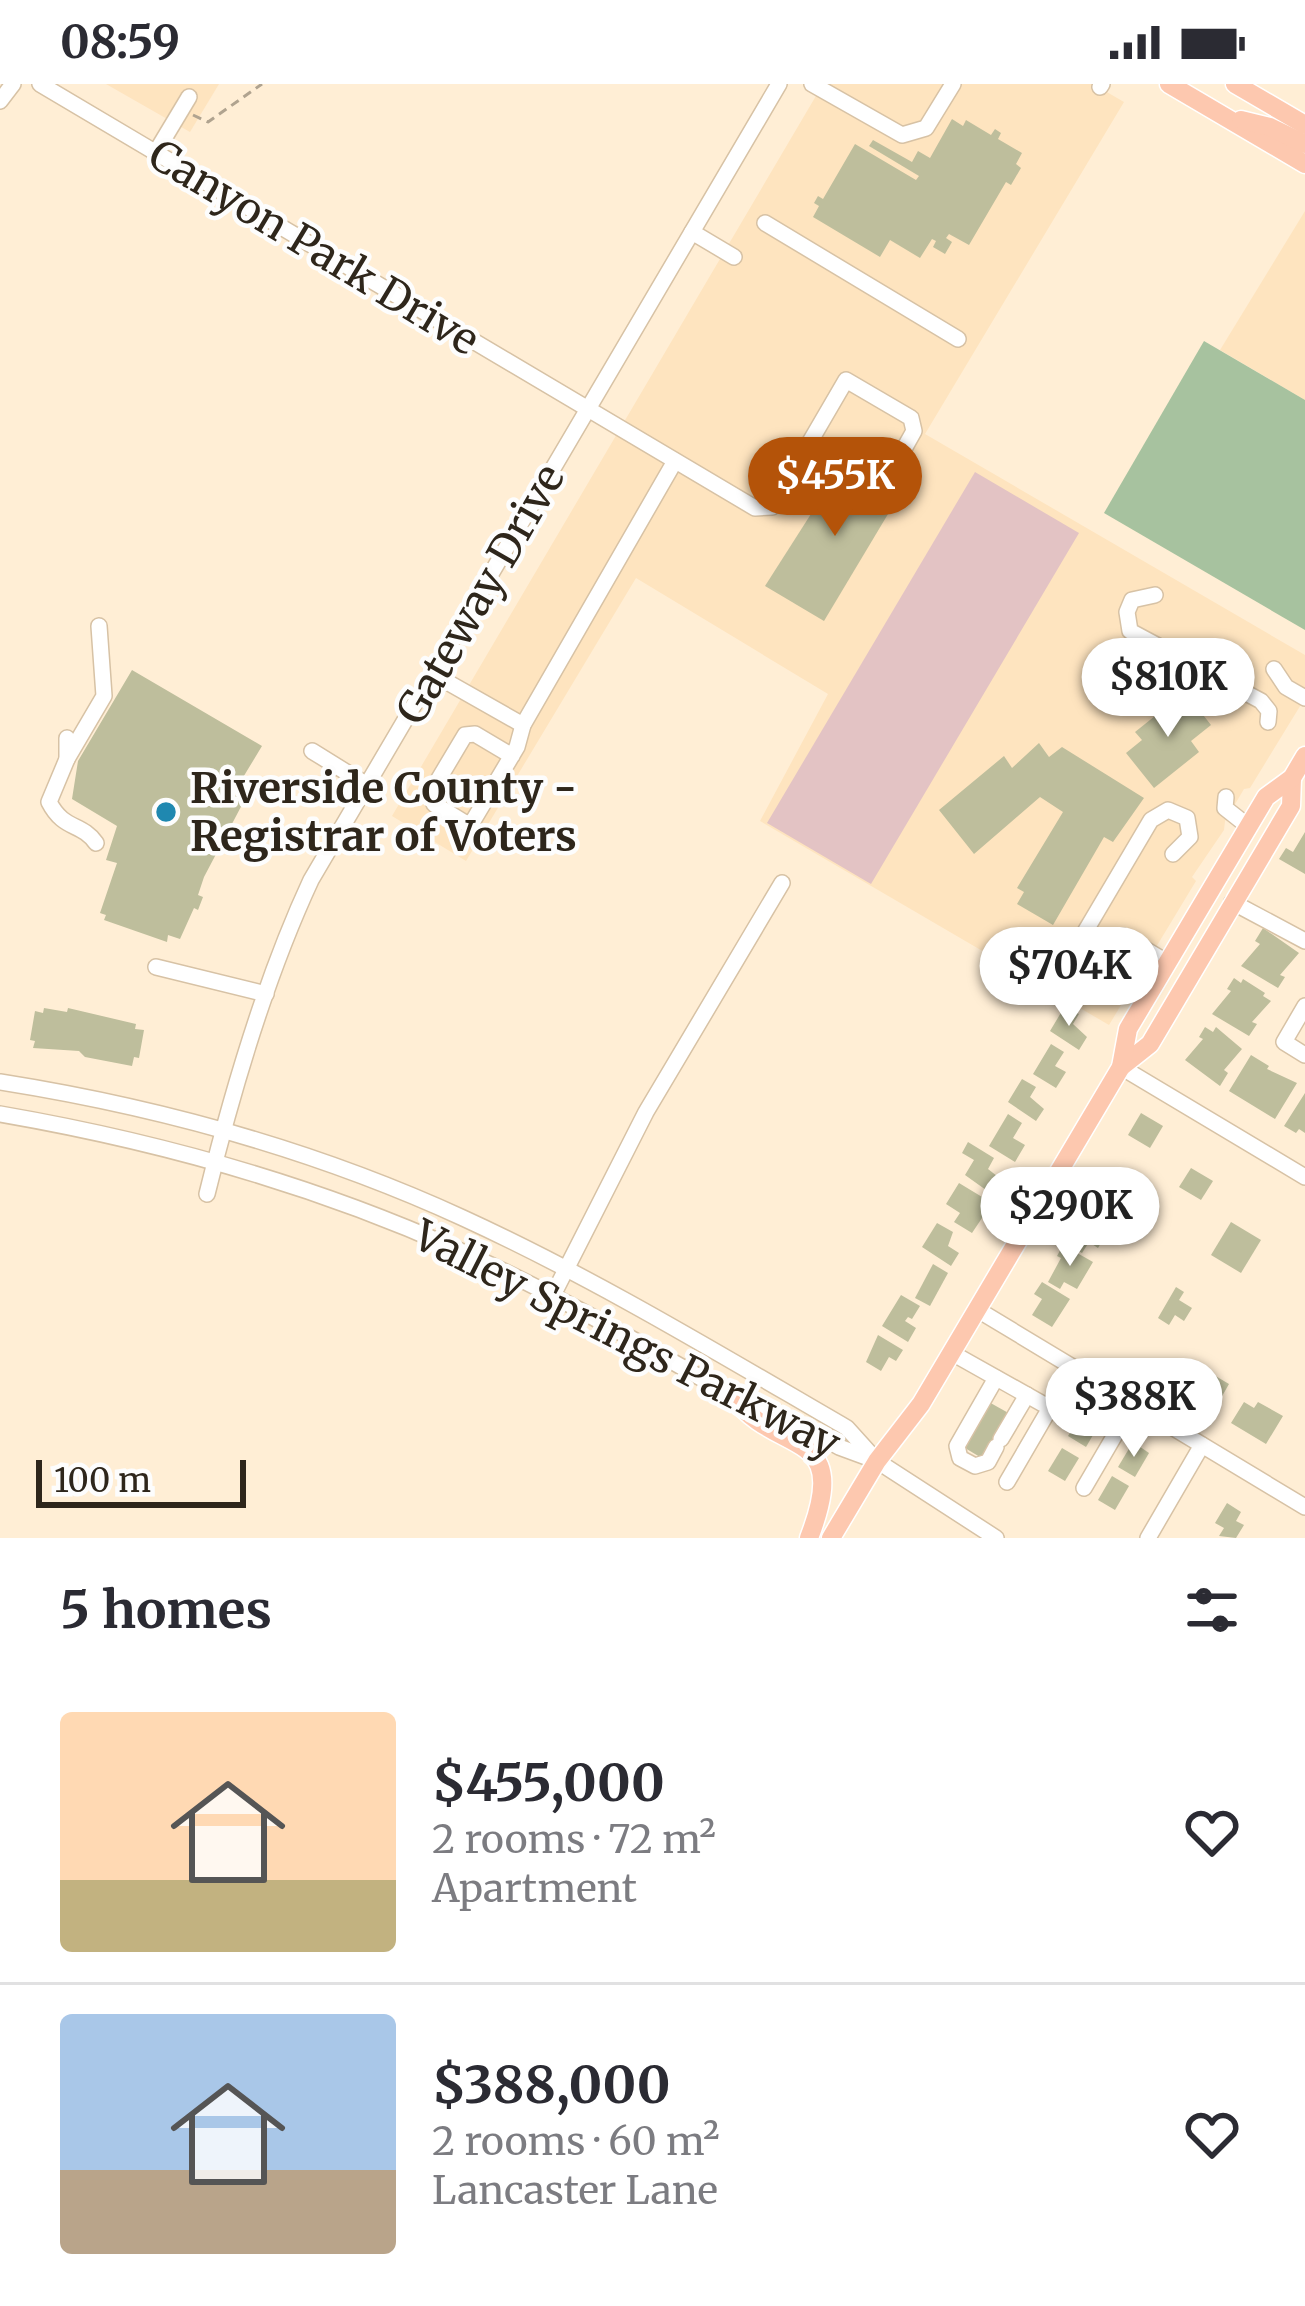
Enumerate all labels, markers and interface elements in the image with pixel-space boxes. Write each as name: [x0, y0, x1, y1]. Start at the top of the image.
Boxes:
text: 08:59: [60, 14, 180, 70]
street label: Canyon Park Drive: [140, 128, 488, 366]
pin: $455K: [751, 437, 919, 539]
text: $455K: [775, 451, 895, 500]
street label: Gateway Drive: [385, 455, 575, 733]
pin: $810K: [1084, 638, 1252, 740]
text: $810K: [1109, 652, 1227, 701]
place label: Riverside County - Registrar of Voters: [190, 762, 577, 862]
marker: Riverside County - Registrar of Voters: [153, 799, 179, 825]
pin: $704K: [985, 927, 1153, 1029]
text: $704K: [1007, 941, 1131, 990]
pin: $290K: [986, 1167, 1154, 1269]
text: $290K: [1007, 1181, 1133, 1230]
street label: Valley Springs Parkway: [404, 1208, 849, 1470]
pin: $388K: [1050, 1358, 1218, 1460]
text: $388K: [1072, 1372, 1196, 1421]
scale bar: [36, 1454, 246, 1507]
text: 100 m: [54, 1460, 151, 1501]
icon: filters: [1179, 1577, 1245, 1643]
text: 5 homes: [60, 1578, 272, 1642]
text: $455,000: [432, 1751, 665, 1815]
icon: home: [156, 1760, 300, 1904]
icon: heart: [1179, 1799, 1245, 1865]
text: 2 rooms · 72 m²: [432, 1815, 716, 1864]
text: Apartment: [432, 1864, 637, 1913]
text: $388,000: [432, 2053, 670, 2117]
icon: home: [156, 2062, 300, 2206]
icon: heart: [1179, 2101, 1245, 2167]
text: 2 rooms · 60 m²: [432, 2117, 720, 2166]
text: Lancaster Lane: [432, 2166, 718, 2215]

